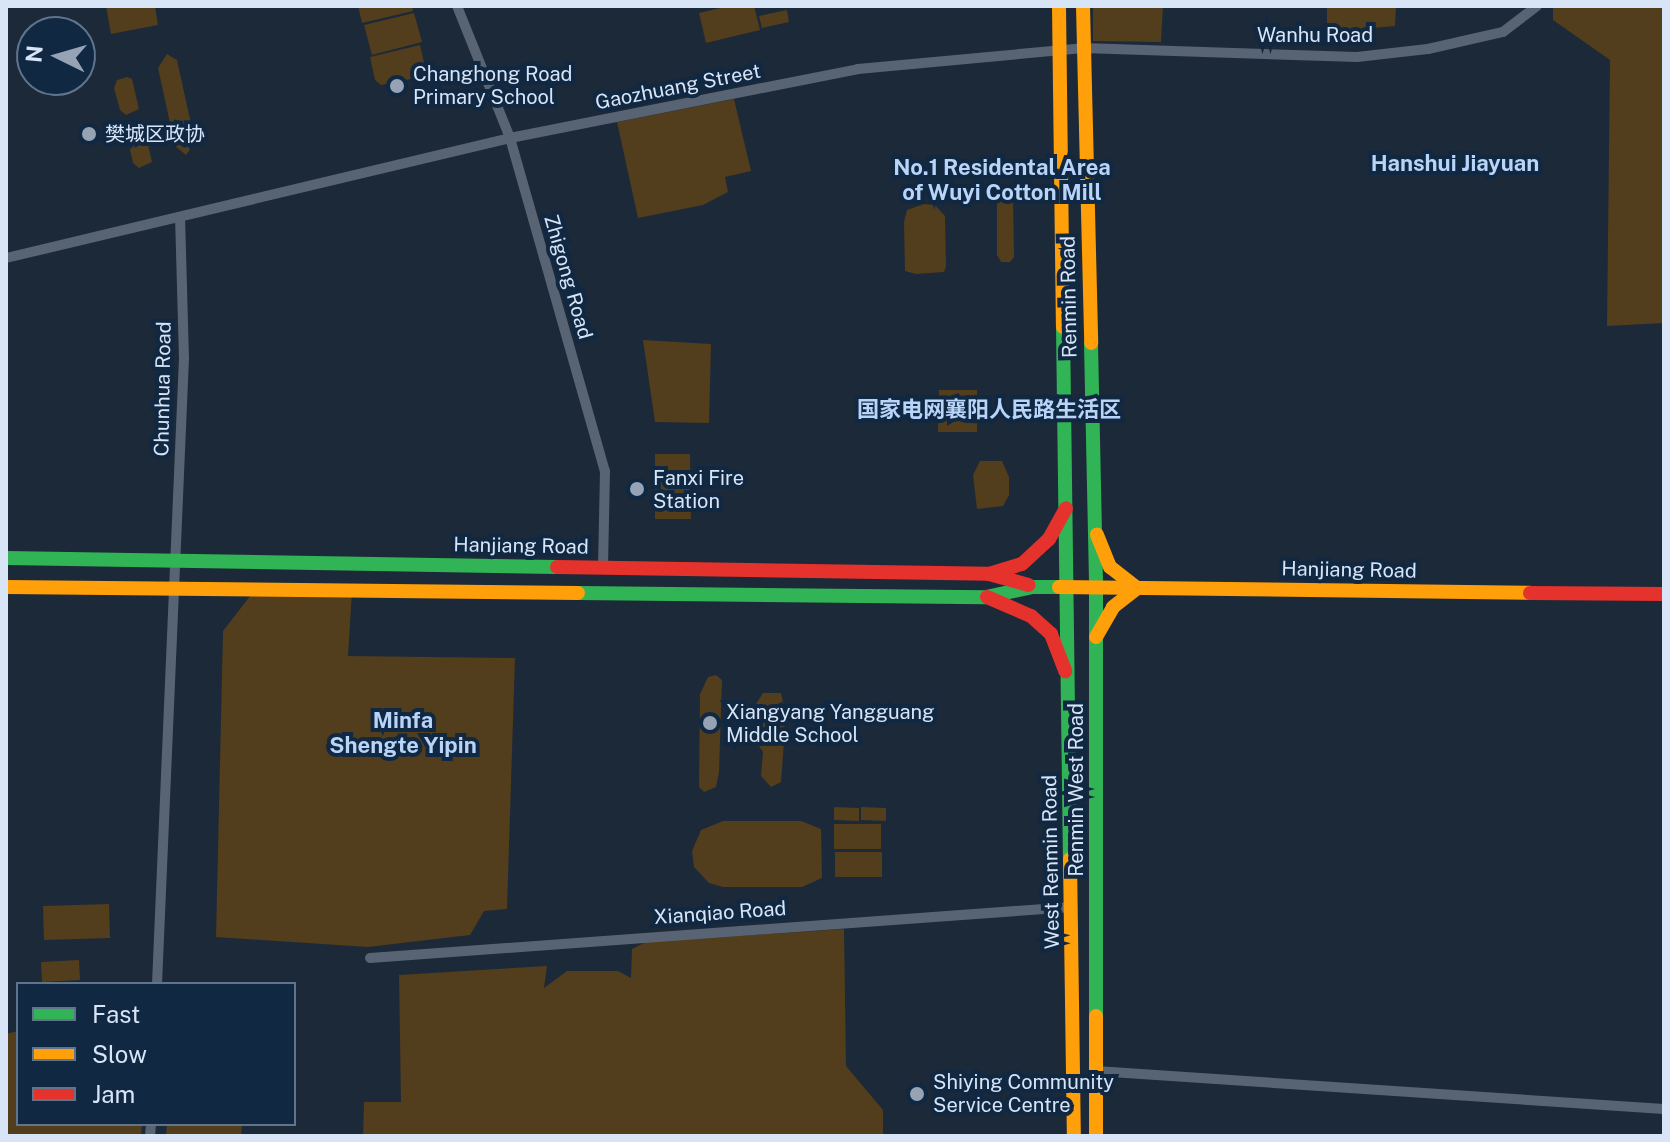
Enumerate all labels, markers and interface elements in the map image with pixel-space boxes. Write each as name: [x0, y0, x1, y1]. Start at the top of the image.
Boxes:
north arrow: [16, 16, 96, 96]
street label: Wanhu Road: [1257, 23, 1373, 47]
text: N: [20, 44, 48, 64]
street label: Gaozhuang Street: [593, 59, 763, 115]
place label: Changhong Road Primary School: [413, 62, 572, 109]
marker: Changhong Road Primary School: [388, 77, 406, 95]
place label: 樊城区政协: [105, 122, 205, 146]
marker: 樊城区政协: [80, 125, 98, 143]
district label: Hanshui Jiayuan: [1371, 151, 1539, 177]
district label: No.1 Residental Area of Wuyi Cotton Mill: [893, 154, 1111, 206]
street label: Zhigong Road: [539, 212, 597, 342]
street label: Renmin Road: [1056, 236, 1082, 358]
street label: Chunhua Road: [150, 321, 176, 457]
district label: 国家电网襄阳人民路生活区: [857, 397, 1121, 423]
place label: Fanxi Fire Station: [653, 466, 744, 513]
marker: Fanxi Fire Station: [628, 480, 646, 498]
street label: Hanjiang Road: [453, 533, 589, 559]
street label: Hanjiang Road: [1281, 557, 1417, 583]
place label: Xiangyang Yangguang Middle School: [726, 700, 935, 747]
street label: Renmin West Road: [1064, 703, 1088, 877]
district label: Minfa Shengte Yipin: [329, 707, 477, 758]
marker: Xiangyang Yangguang Middle School: [701, 714, 719, 732]
street label: West Renmin Road: [1037, 775, 1065, 949]
street label: Xianqiao Road: [653, 896, 787, 930]
legend: [16, 982, 296, 1126]
text: Fast: [92, 1000, 140, 1028]
text: Slow: [92, 1040, 147, 1068]
place label: Shiying Community Service Centre: [933, 1070, 1114, 1117]
text: Jam: [92, 1080, 135, 1108]
marker: Shiying Community Service Centre: [908, 1085, 926, 1103]

